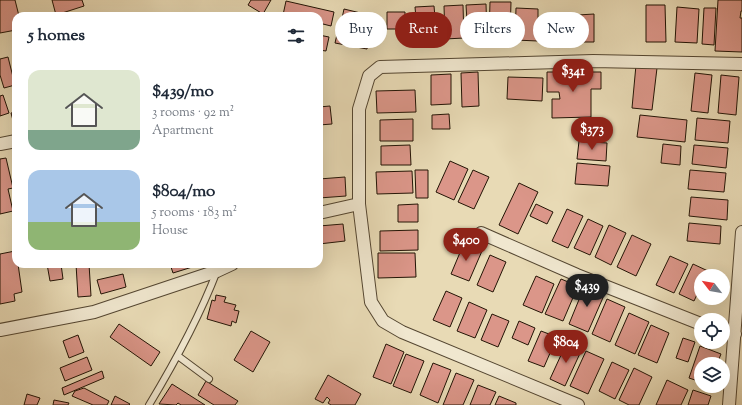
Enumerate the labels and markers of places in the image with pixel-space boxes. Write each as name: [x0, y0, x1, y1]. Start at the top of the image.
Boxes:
pin: $341: [549, 59, 597, 93]
pin: $373: [568, 117, 616, 151]
pin: $400: [442, 228, 490, 262]
pin: $439: [563, 274, 611, 308]
pin: $804: [542, 330, 590, 364]

